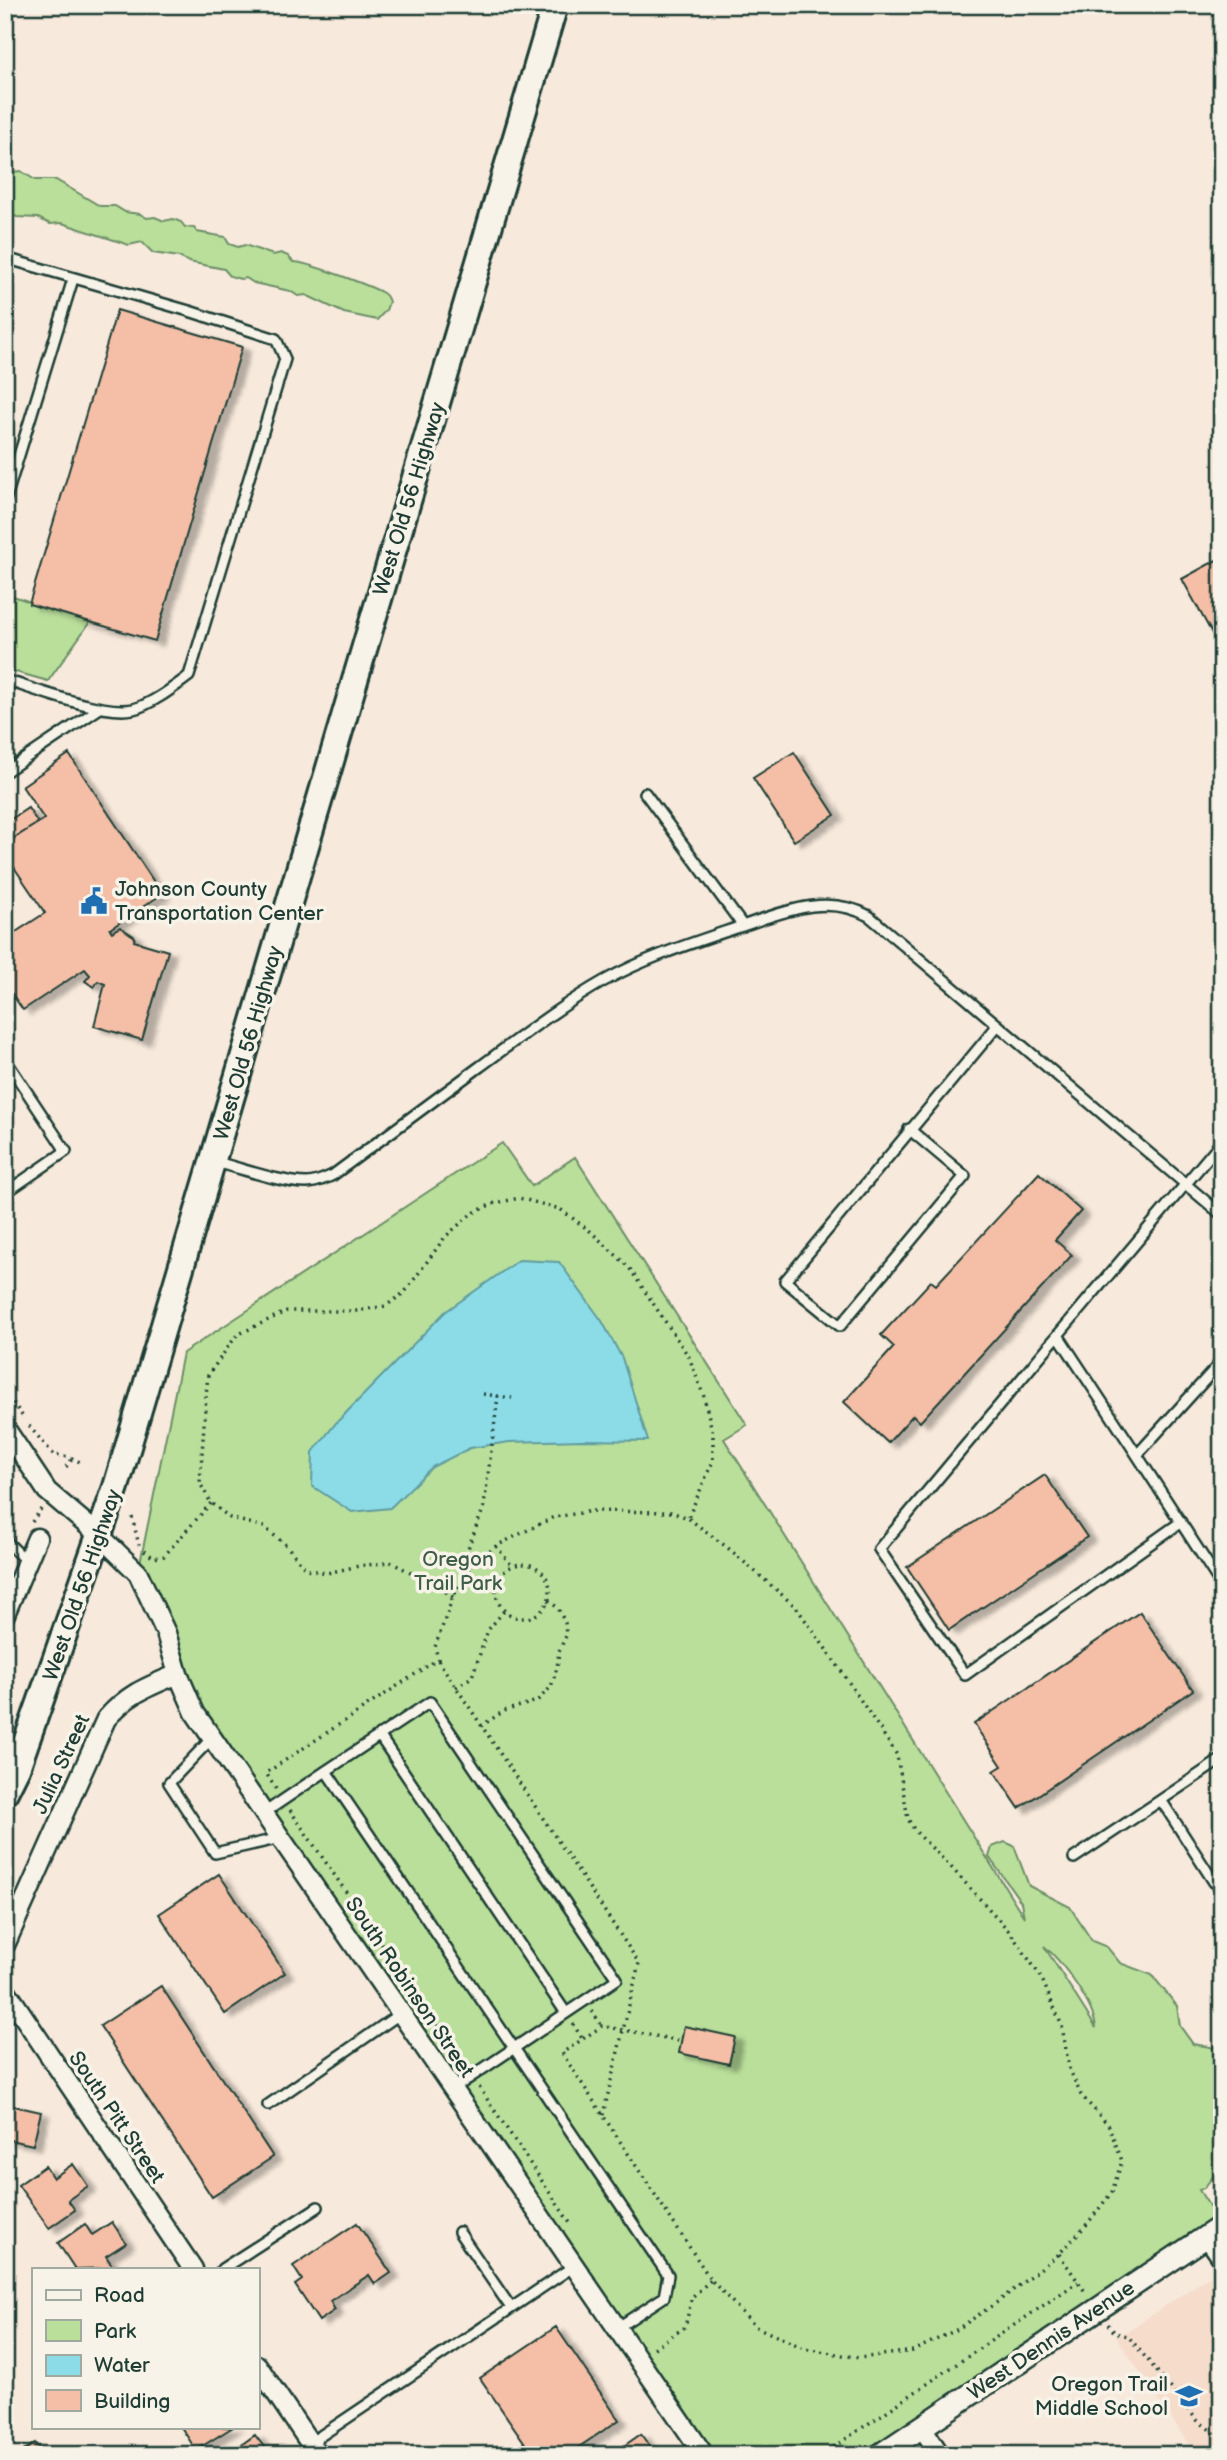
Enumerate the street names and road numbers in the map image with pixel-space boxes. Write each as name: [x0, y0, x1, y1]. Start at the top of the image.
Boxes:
street label: West Old 56 Highway: [368, 399, 451, 599]
street label: West Old 56 Highway: [209, 943, 288, 1143]
street label: West Old 56 Highway: [38, 1486, 127, 1684]
street label: Julia Street: [28, 1710, 96, 1818]
street label: South Robinson Street: [340, 1892, 480, 2083]
street label: South Pitt Street: [63, 2047, 170, 2188]
street label: West Dennis Avenue: [963, 2275, 1139, 2405]

